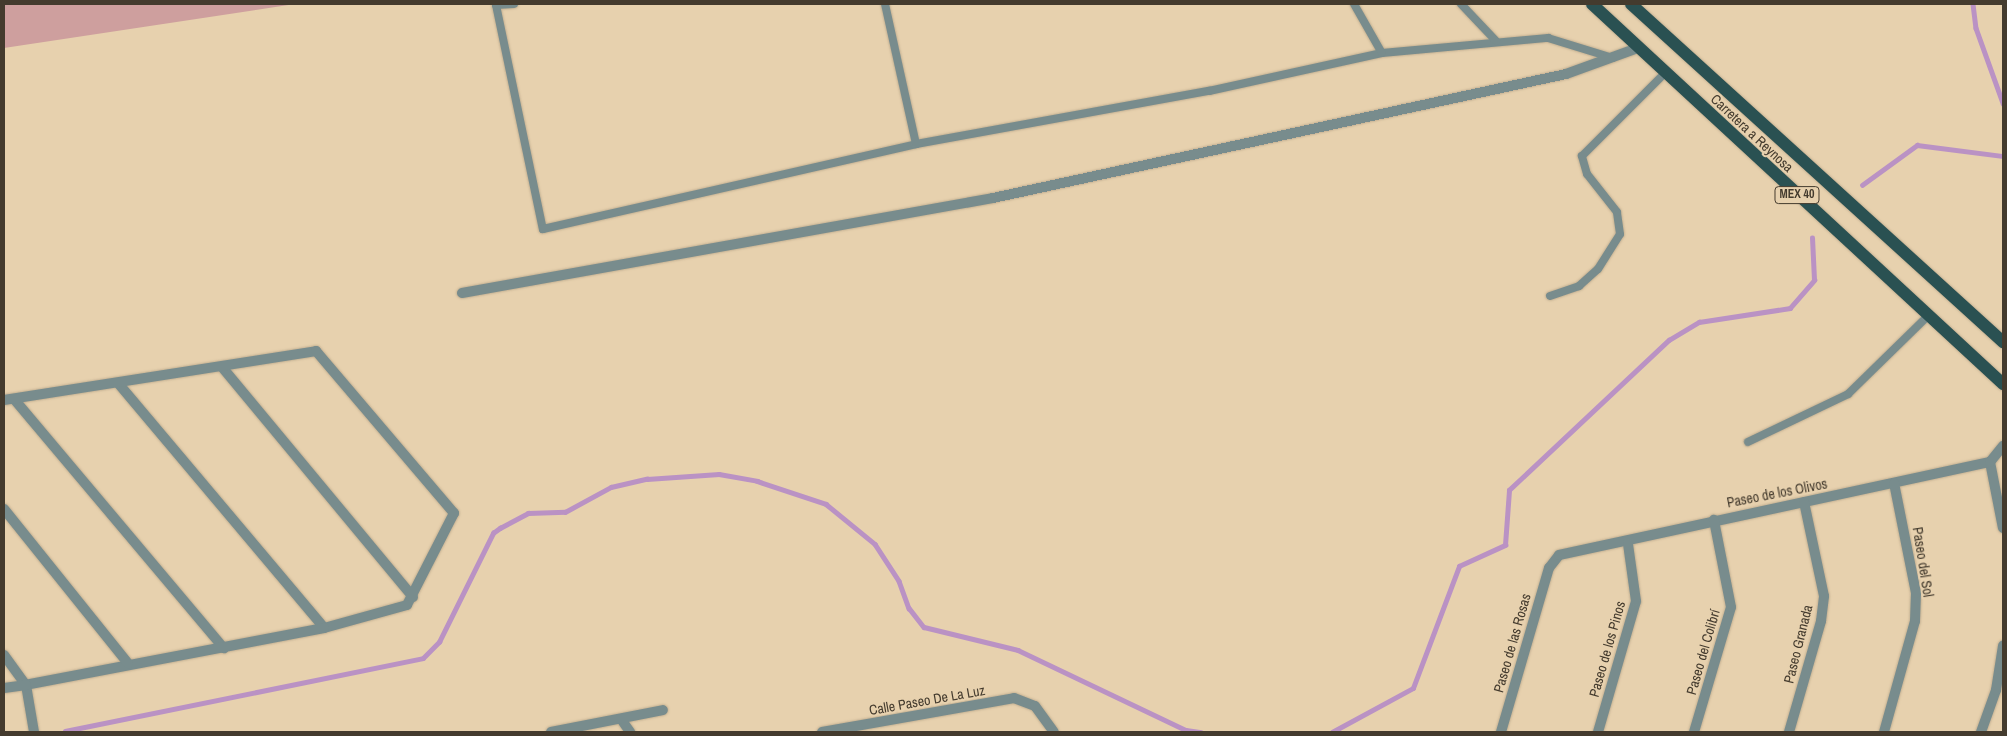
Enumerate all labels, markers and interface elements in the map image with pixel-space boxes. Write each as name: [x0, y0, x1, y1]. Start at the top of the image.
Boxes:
street label: Carretera a Reynosa: [1707, 91, 1797, 175]
road number: MEX 40: [1773, 186, 1821, 204]
street label: Paseo de los Olivos: [1725, 475, 1829, 511]
street label: Paseo del Sol: [1909, 526, 1937, 598]
street label: Paseo de las Rosas: [1490, 592, 1534, 694]
street label: Paseo de los Pinos: [1585, 599, 1629, 699]
street label: Paseo Granada: [1780, 603, 1816, 685]
street label: Paseo del Colibrí: [1683, 607, 1723, 697]
street label: Calle Paseo De La Luz: [868, 682, 986, 718]

